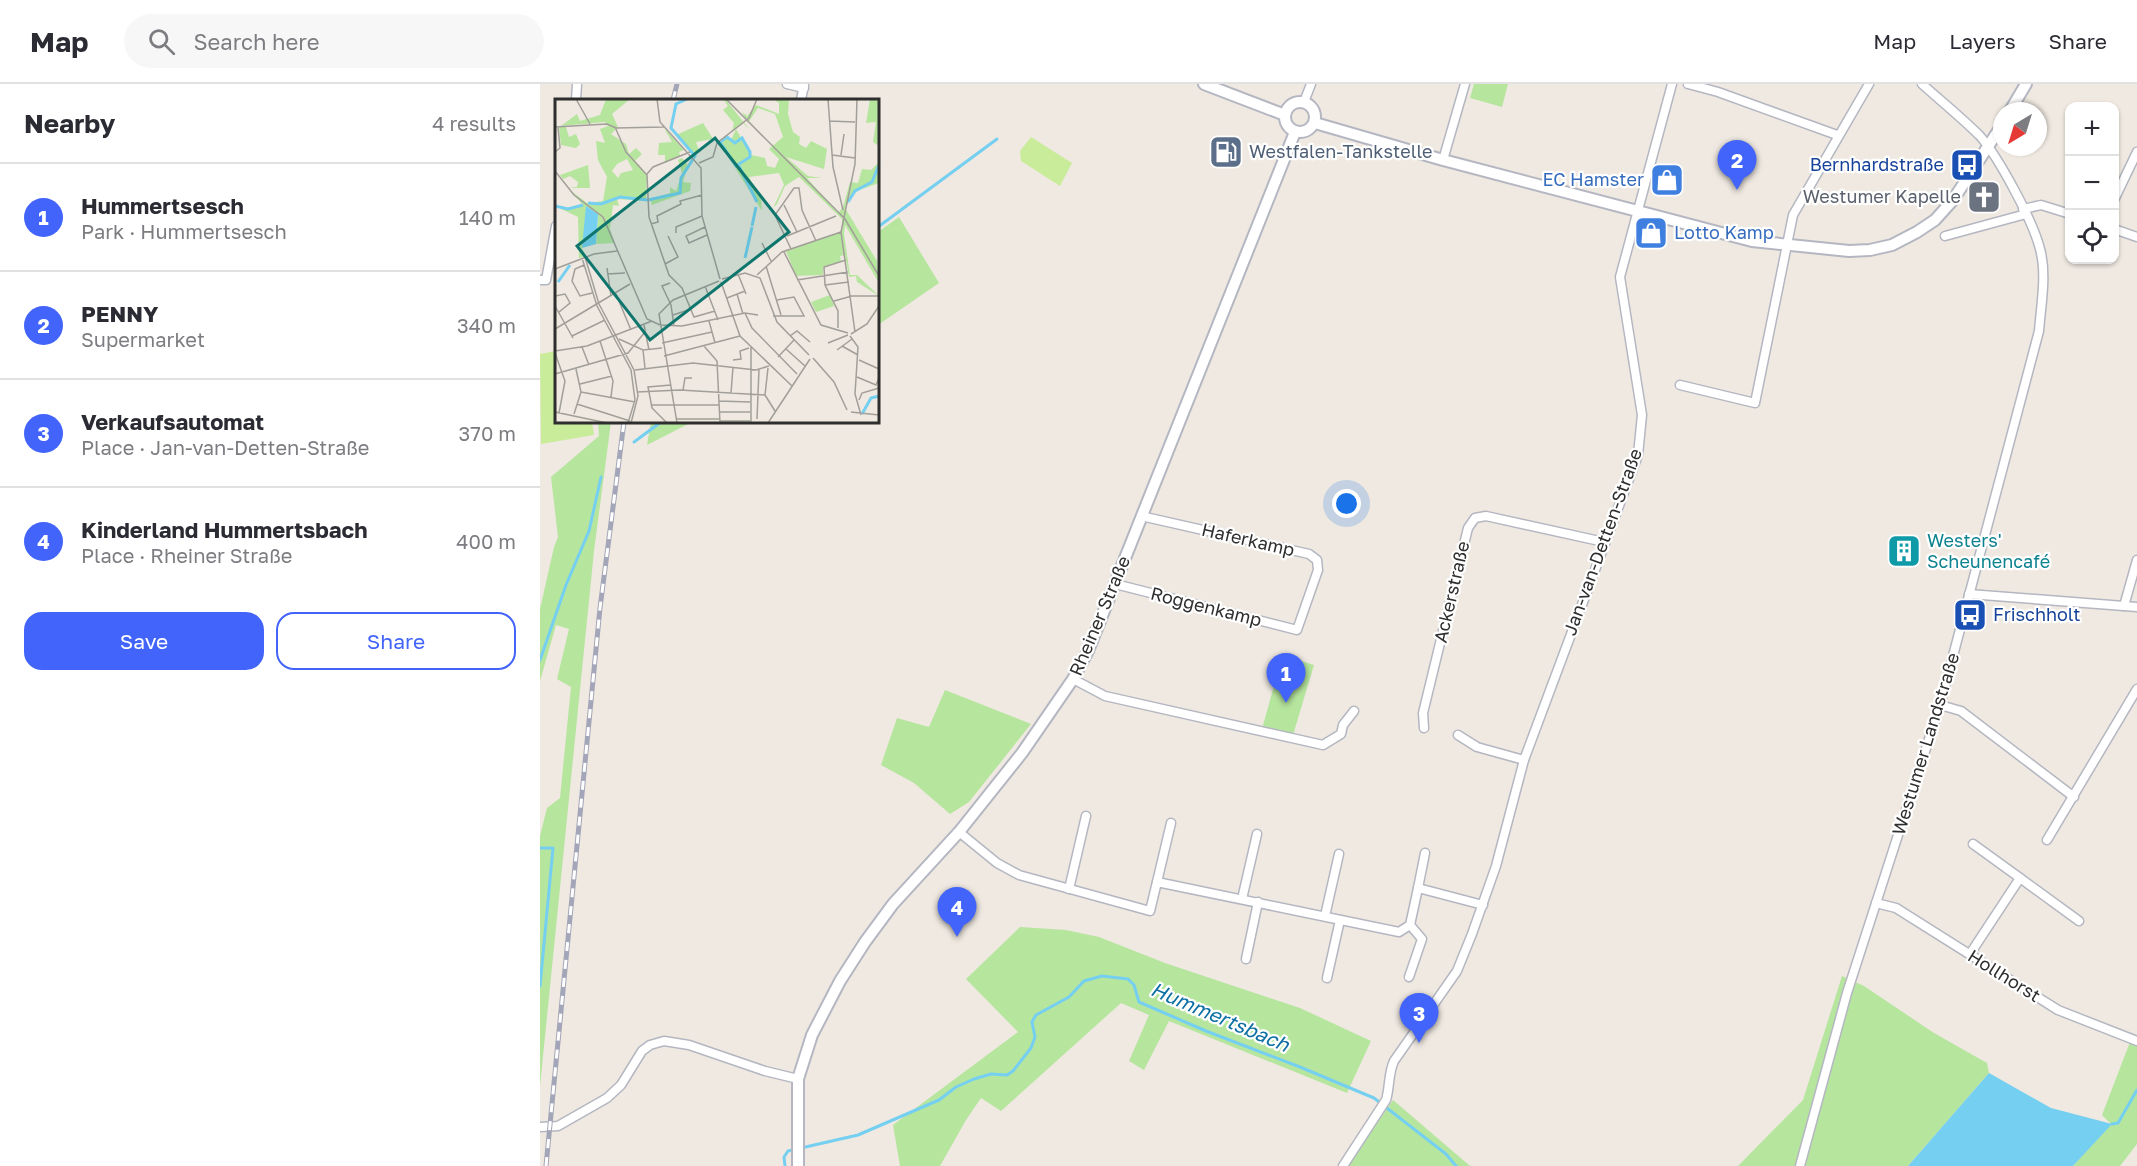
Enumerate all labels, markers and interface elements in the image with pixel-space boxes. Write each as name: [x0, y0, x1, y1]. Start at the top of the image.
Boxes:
search box: [124, 14, 544, 68]
text: Map: [30, 25, 88, 58]
icon: search: [145, 25, 178, 58]
text: Search here: [193, 28, 319, 55]
text: Map: [1873, 28, 1916, 54]
text: Layers: [1949, 28, 2016, 54]
text: Share: [2049, 28, 2107, 54]
inset map: [555, 99, 879, 423]
north arrow: [1993, 102, 2047, 156]
map controls: [2065, 102, 2119, 264]
button: +: [2065, 102, 2119, 156]
text: Nearby: [24, 108, 115, 139]
text: 4 results: [432, 111, 516, 135]
fuel station icon: Westfalen-Tankstelle: [1208, 134, 1244, 170]
place label: Westfalen-Tankstelle: [1249, 140, 1432, 162]
pin: 2: [1718, 141, 1756, 190]
bus stop icon: Bernhardstraße: [1949, 147, 1985, 183]
place label: Bernhardstraße: [1810, 153, 1944, 175]
button: −: [2065, 156, 2119, 210]
shop icon: EC Hamster: [1649, 162, 1685, 198]
place label: EC Hamster: [1542, 168, 1644, 190]
church icon: Westumer Kapelle: [1966, 179, 2002, 215]
place label: Westumer Kapelle: [1803, 185, 1961, 207]
text: Hummertsesch: [81, 192, 244, 219]
text: 1: [38, 205, 49, 229]
text: 140 m: [459, 205, 516, 229]
button: locate: [2065, 210, 2119, 264]
shop icon: Lotto Kamp: [1633, 215, 1669, 251]
text: Park · Hummertsesch: [81, 219, 287, 243]
place label: Lotto Kamp: [1674, 221, 1774, 243]
text: PENNY: [81, 300, 158, 327]
text: 2: [37, 313, 50, 337]
text: 340 m: [457, 313, 516, 337]
text: Supermarket: [81, 327, 205, 351]
text: Verkaufsautomat: [81, 408, 264, 435]
text: 3: [37, 421, 50, 445]
text: 370 m: [459, 421, 516, 445]
text: Place · Jan-van-Detten-Straße: [81, 435, 369, 459]
street label: Jan-van-Detten-Straße: [1558, 445, 1646, 638]
your location: [1332, 489, 1361, 518]
text: Kinderland Hummertsbach: [81, 516, 368, 543]
street label: Haferkamp: [1200, 518, 1297, 560]
text: 4: [37, 529, 50, 553]
text: 400 m: [456, 529, 516, 553]
place label: Westers' Scheunencafé: [1927, 529, 2050, 572]
building icon: Westers' Scheunencafé: [1886, 533, 1922, 569]
street label: Ackerstraße: [1429, 539, 1473, 645]
text: Place · Rheiner Straße: [81, 543, 292, 567]
street label: Rheiner Straße: [1064, 552, 1134, 679]
street label: Roggenkamp: [1148, 582, 1264, 630]
bus stop icon: Frischholt: [1952, 597, 1988, 633]
place label: Frischholt: [1993, 603, 2080, 625]
button: Save: [24, 612, 264, 670]
button: Share: [276, 612, 516, 670]
street label: Westumer Landstraße: [1887, 650, 1963, 838]
pin: 1: [1266, 654, 1306, 703]
pin: 4: [938, 888, 976, 937]
street label: Hollhorst: [1964, 944, 2045, 1006]
water label: Hummertsbach: [1148, 976, 1294, 1056]
pin: 3: [1400, 994, 1438, 1043]

